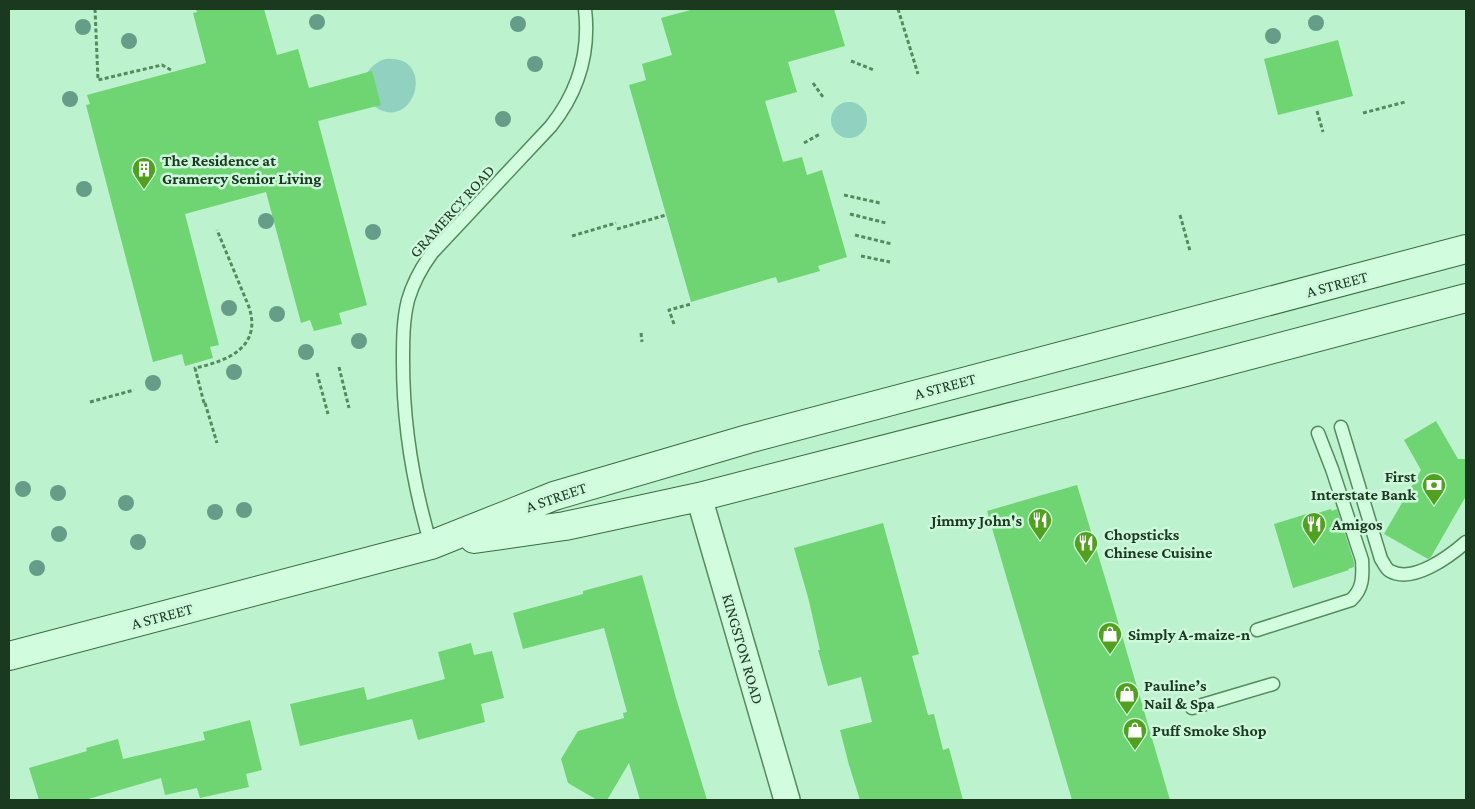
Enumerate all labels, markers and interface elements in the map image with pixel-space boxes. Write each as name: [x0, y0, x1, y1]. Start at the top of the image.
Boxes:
place label: The Residence at Gramercy Senior Living: [162, 152, 321, 187]
building icon: The Residence at Gramercy Senior Living: [131, 156, 157, 190]
street label: GRAMERCY ROAD: [406, 161, 498, 261]
street label: A STREET: [1304, 268, 1370, 300]
street label: A STREET: [912, 370, 978, 402]
place label: First Interstate Bank: [1311, 468, 1416, 503]
bank icon: First Interstate Bank: [1421, 472, 1447, 506]
street label: A STREET: [523, 479, 589, 515]
restaurant icon: Jimmy John's: [1027, 507, 1053, 541]
restaurant icon: Amigos: [1301, 511, 1327, 545]
place label: Jimmy John's: [929, 512, 1022, 529]
place label: Amigos: [1331, 516, 1383, 533]
place label: Chopsticks Chinese Cuisine: [1104, 526, 1213, 561]
restaurant icon: Chopsticks Chinese Cuisine: [1073, 530, 1099, 564]
street label: KINGSTON ROAD: [719, 592, 767, 706]
street label: A STREET: [129, 600, 195, 632]
shop icon: Simply A-maize-n: [1097, 621, 1123, 655]
place label: Simply A-maize-n: [1128, 626, 1250, 643]
place label: Pauline’s Nail & Spa: [1144, 677, 1215, 712]
shop icon: Pauline’s Nail & Spa: [1114, 681, 1140, 715]
shop icon: Puff Smoke Shop: [1122, 717, 1148, 751]
place label: Puff Smoke Shop: [1152, 722, 1267, 739]

